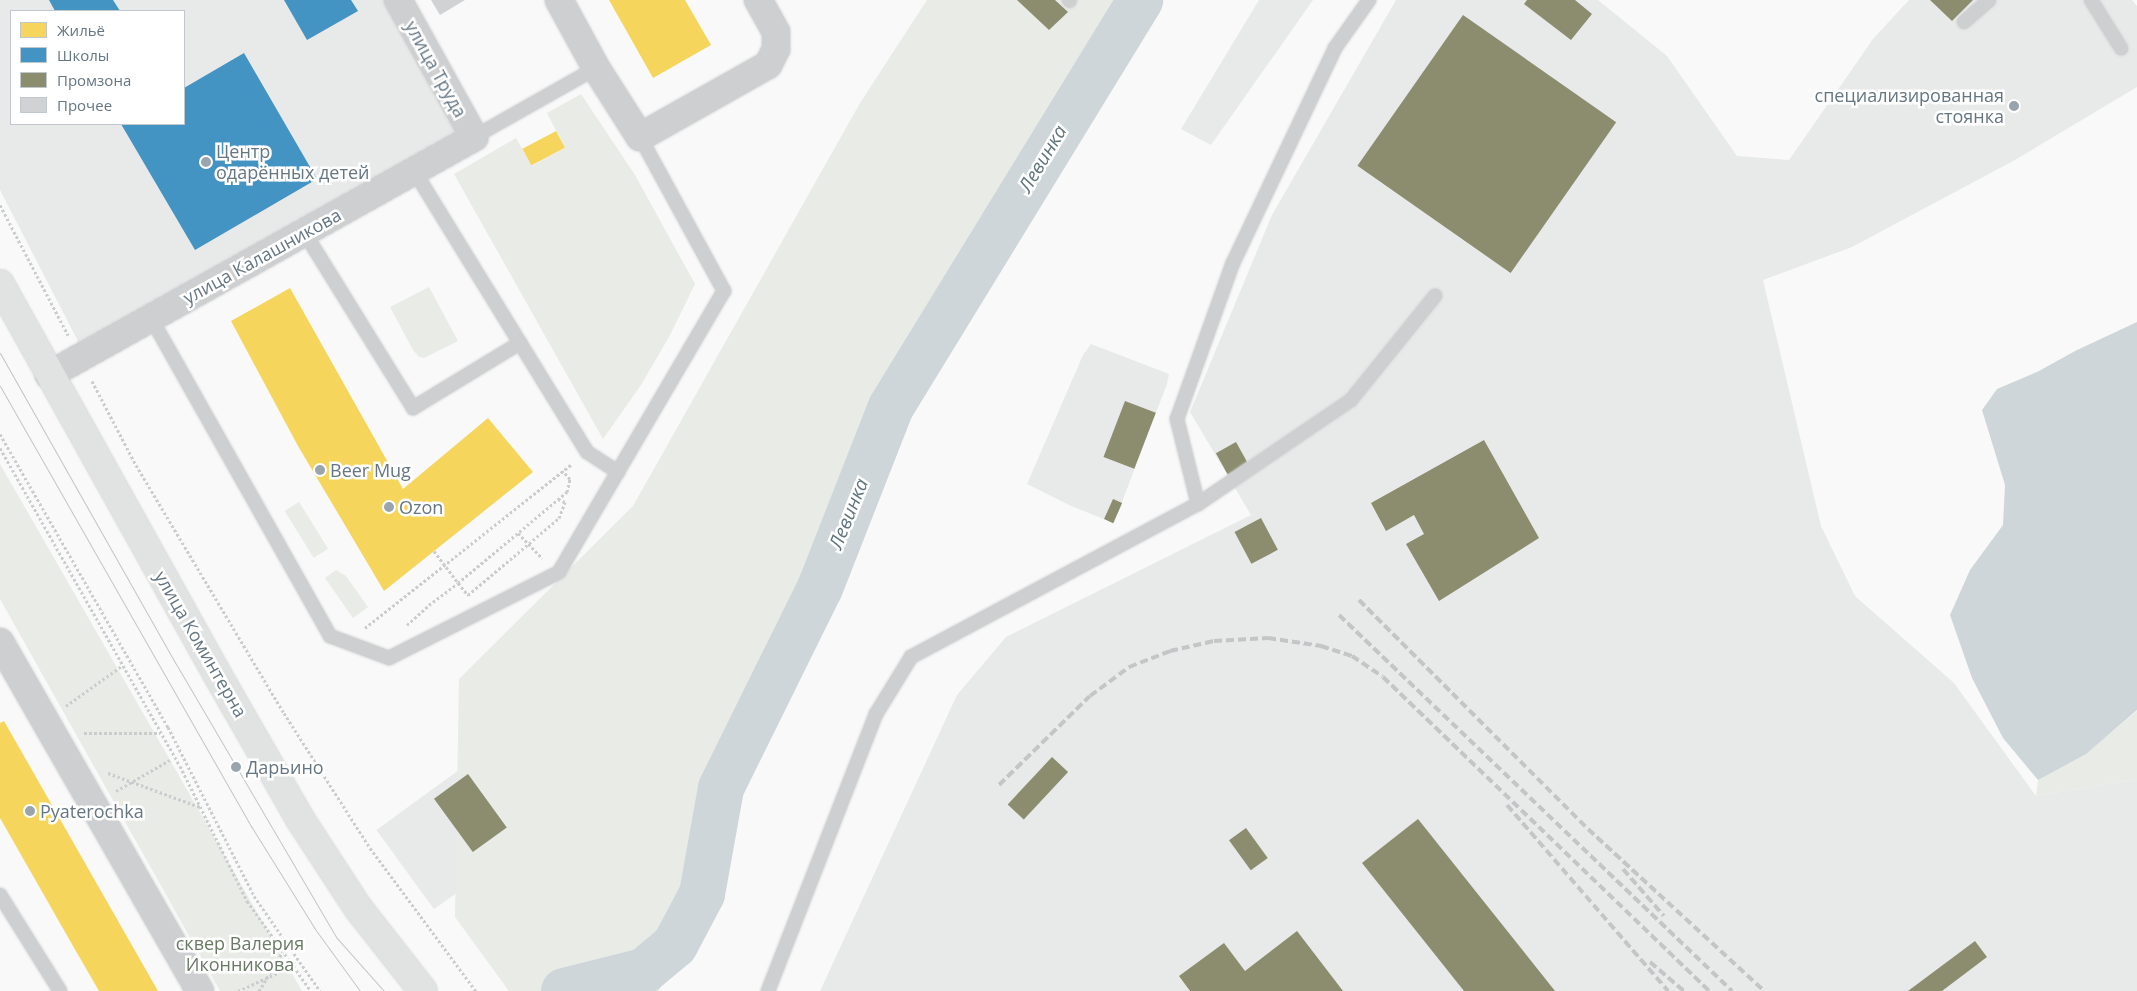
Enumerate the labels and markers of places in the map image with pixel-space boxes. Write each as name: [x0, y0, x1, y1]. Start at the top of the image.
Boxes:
place label: специализированная стоянка: [1815, 85, 2004, 128]
marker: специализированная стоянка: [2008, 100, 2020, 112]
place label: Центр одарённых детей: [216, 141, 369, 183]
marker: Центр одарённых детей: [200, 156, 212, 168]
place label: Beer Mug: [330, 459, 411, 481]
marker: Beer Mug: [314, 464, 326, 476]
place label: Ozon: [399, 496, 443, 518]
marker: Ozon: [383, 501, 395, 513]
place label: Дарьино: [246, 756, 324, 778]
marker: Дарьино: [230, 761, 242, 773]
place label: Pyaterochka: [40, 800, 144, 822]
marker: Pyaterochka: [24, 805, 36, 817]

